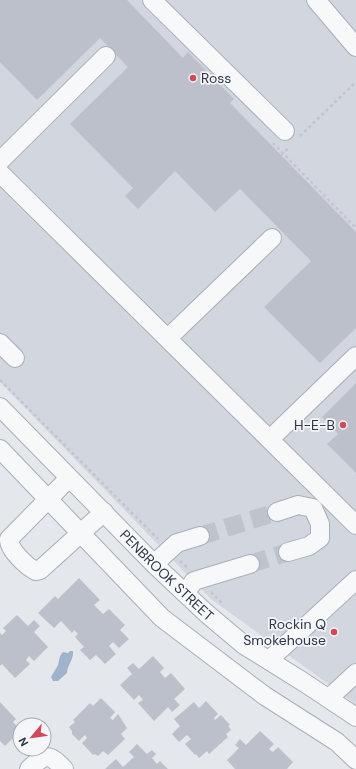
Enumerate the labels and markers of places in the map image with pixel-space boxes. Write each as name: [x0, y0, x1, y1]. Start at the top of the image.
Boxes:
place label: Ross: [201, 69, 231, 87]
marker: Ross: [188, 73, 198, 83]
place label: H-E-B: [294, 416, 335, 434]
marker: H-E-B: [338, 420, 348, 430]
place label: Rockin Q Smokehouse: [243, 615, 326, 649]
marker: Rockin Q Smokehouse: [329, 627, 339, 637]

